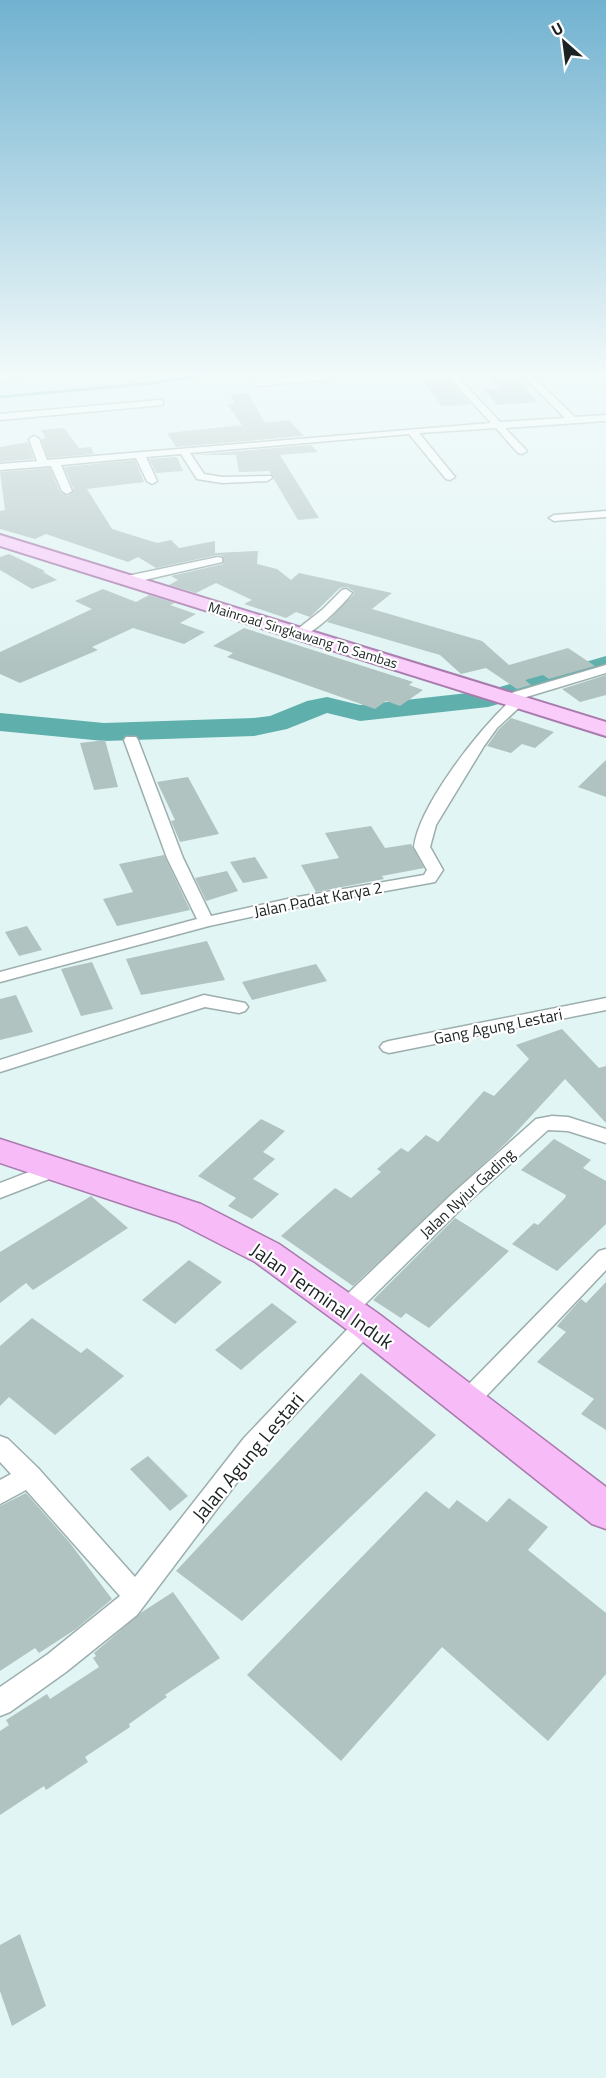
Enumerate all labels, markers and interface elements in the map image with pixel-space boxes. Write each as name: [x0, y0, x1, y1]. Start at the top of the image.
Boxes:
north arrow: [534, 12, 594, 72]
text: U: [547, 16, 567, 42]
street label: Mainroad Singkawang To Sambas: [206, 596, 400, 673]
street label: Jalan Padat Karya 2: [252, 875, 384, 923]
street label: Gang Agung Lestari: [432, 1002, 564, 1050]
street label: Jalan Nyiur Gading: [414, 1142, 520, 1244]
street label: Jalan Terminal Induk: [244, 1235, 401, 1357]
street label: Jalan Agung Lestari: [184, 1385, 311, 1528]

